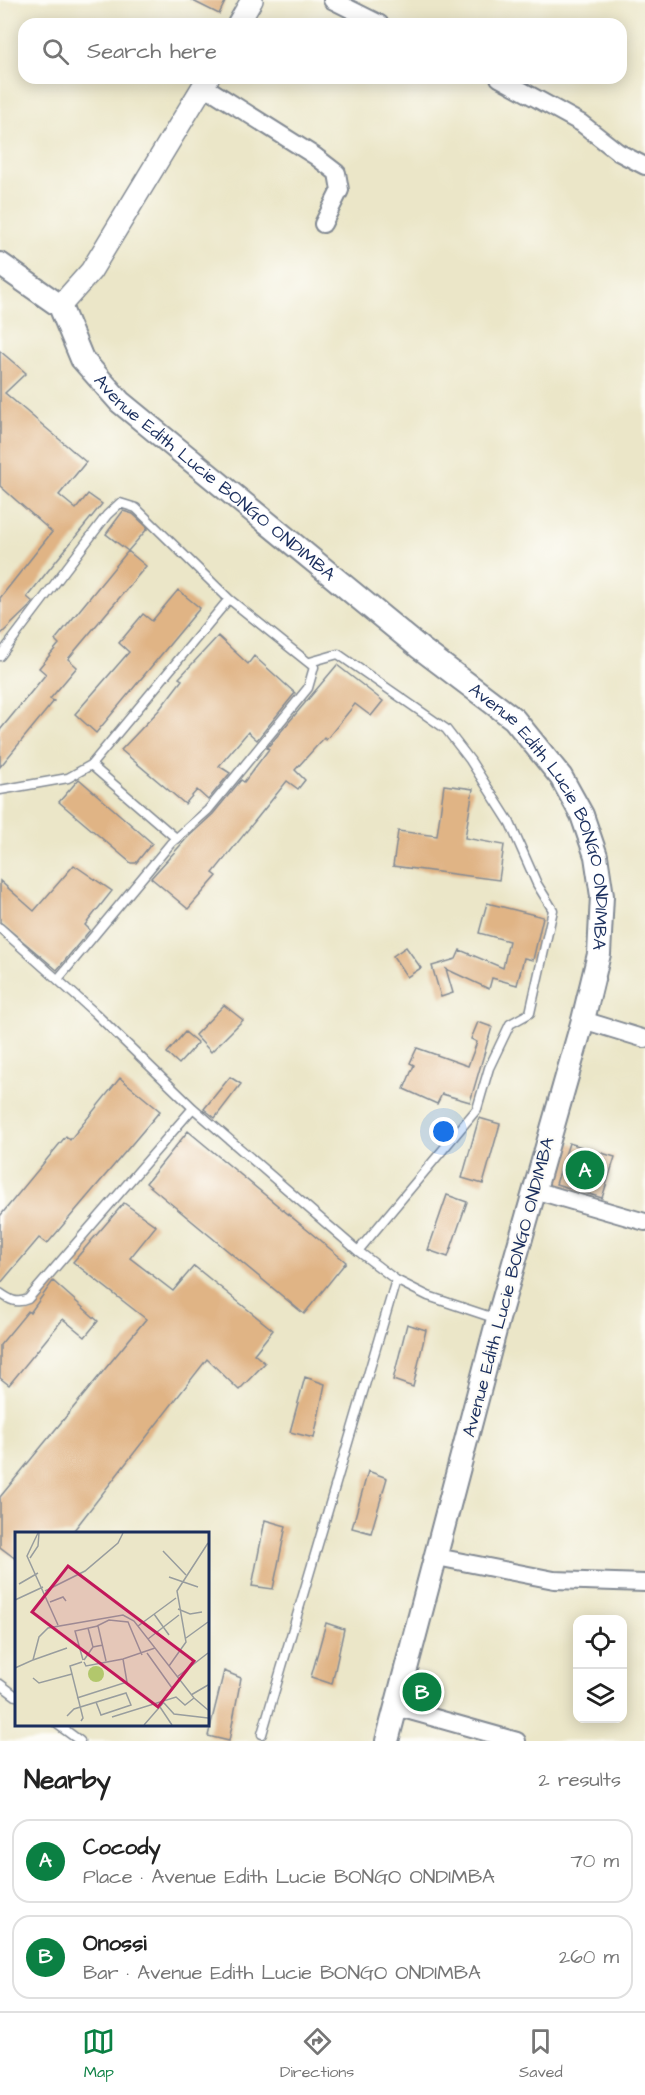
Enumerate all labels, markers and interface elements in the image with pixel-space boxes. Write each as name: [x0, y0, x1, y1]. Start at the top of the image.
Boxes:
search box: [18, 18, 627, 84]
icon: search: [39, 35, 72, 68]
text: Search here: [87, 36, 217, 67]
street label: Avenue Edith Lucie BONGO ONDIMBA: [88, 369, 341, 587]
street label: Avenue Edith Lucie BONGO ONDIMBA: [464, 677, 614, 951]
your location: [429, 1117, 458, 1146]
street label: Avenue Edith Lucie BONGO ONDIMBA: [456, 1134, 561, 1440]
pin: A: [566, 1148, 604, 1192]
inset map: [15, 1532, 208, 1726]
map controls: [573, 1615, 627, 1723]
button: locate: [573, 1615, 627, 1669]
button: layers: [573, 1669, 627, 1723]
pin: B: [402, 1670, 442, 1714]
text: Nearby: [24, 1762, 111, 1798]
text: 2 results: [538, 1766, 621, 1794]
text: Cocody: [83, 1832, 161, 1863]
text: A: [39, 1847, 52, 1875]
text: 70 m: [571, 1847, 619, 1875]
text: Place · Avenue Edith Lucie BONGO ONDIMBA: [83, 1863, 495, 1891]
text: Onossi: [83, 1928, 147, 1959]
text: B: [38, 1943, 53, 1971]
text: 260 m: [559, 1943, 619, 1971]
text: Bar · Avenue Edith Lucie BONGO ONDIMBA: [83, 1959, 481, 1987]
tab: Map: [82, 2025, 115, 2083]
tab: Directions: [280, 2025, 354, 2083]
tab: Saved: [519, 2025, 563, 2083]

